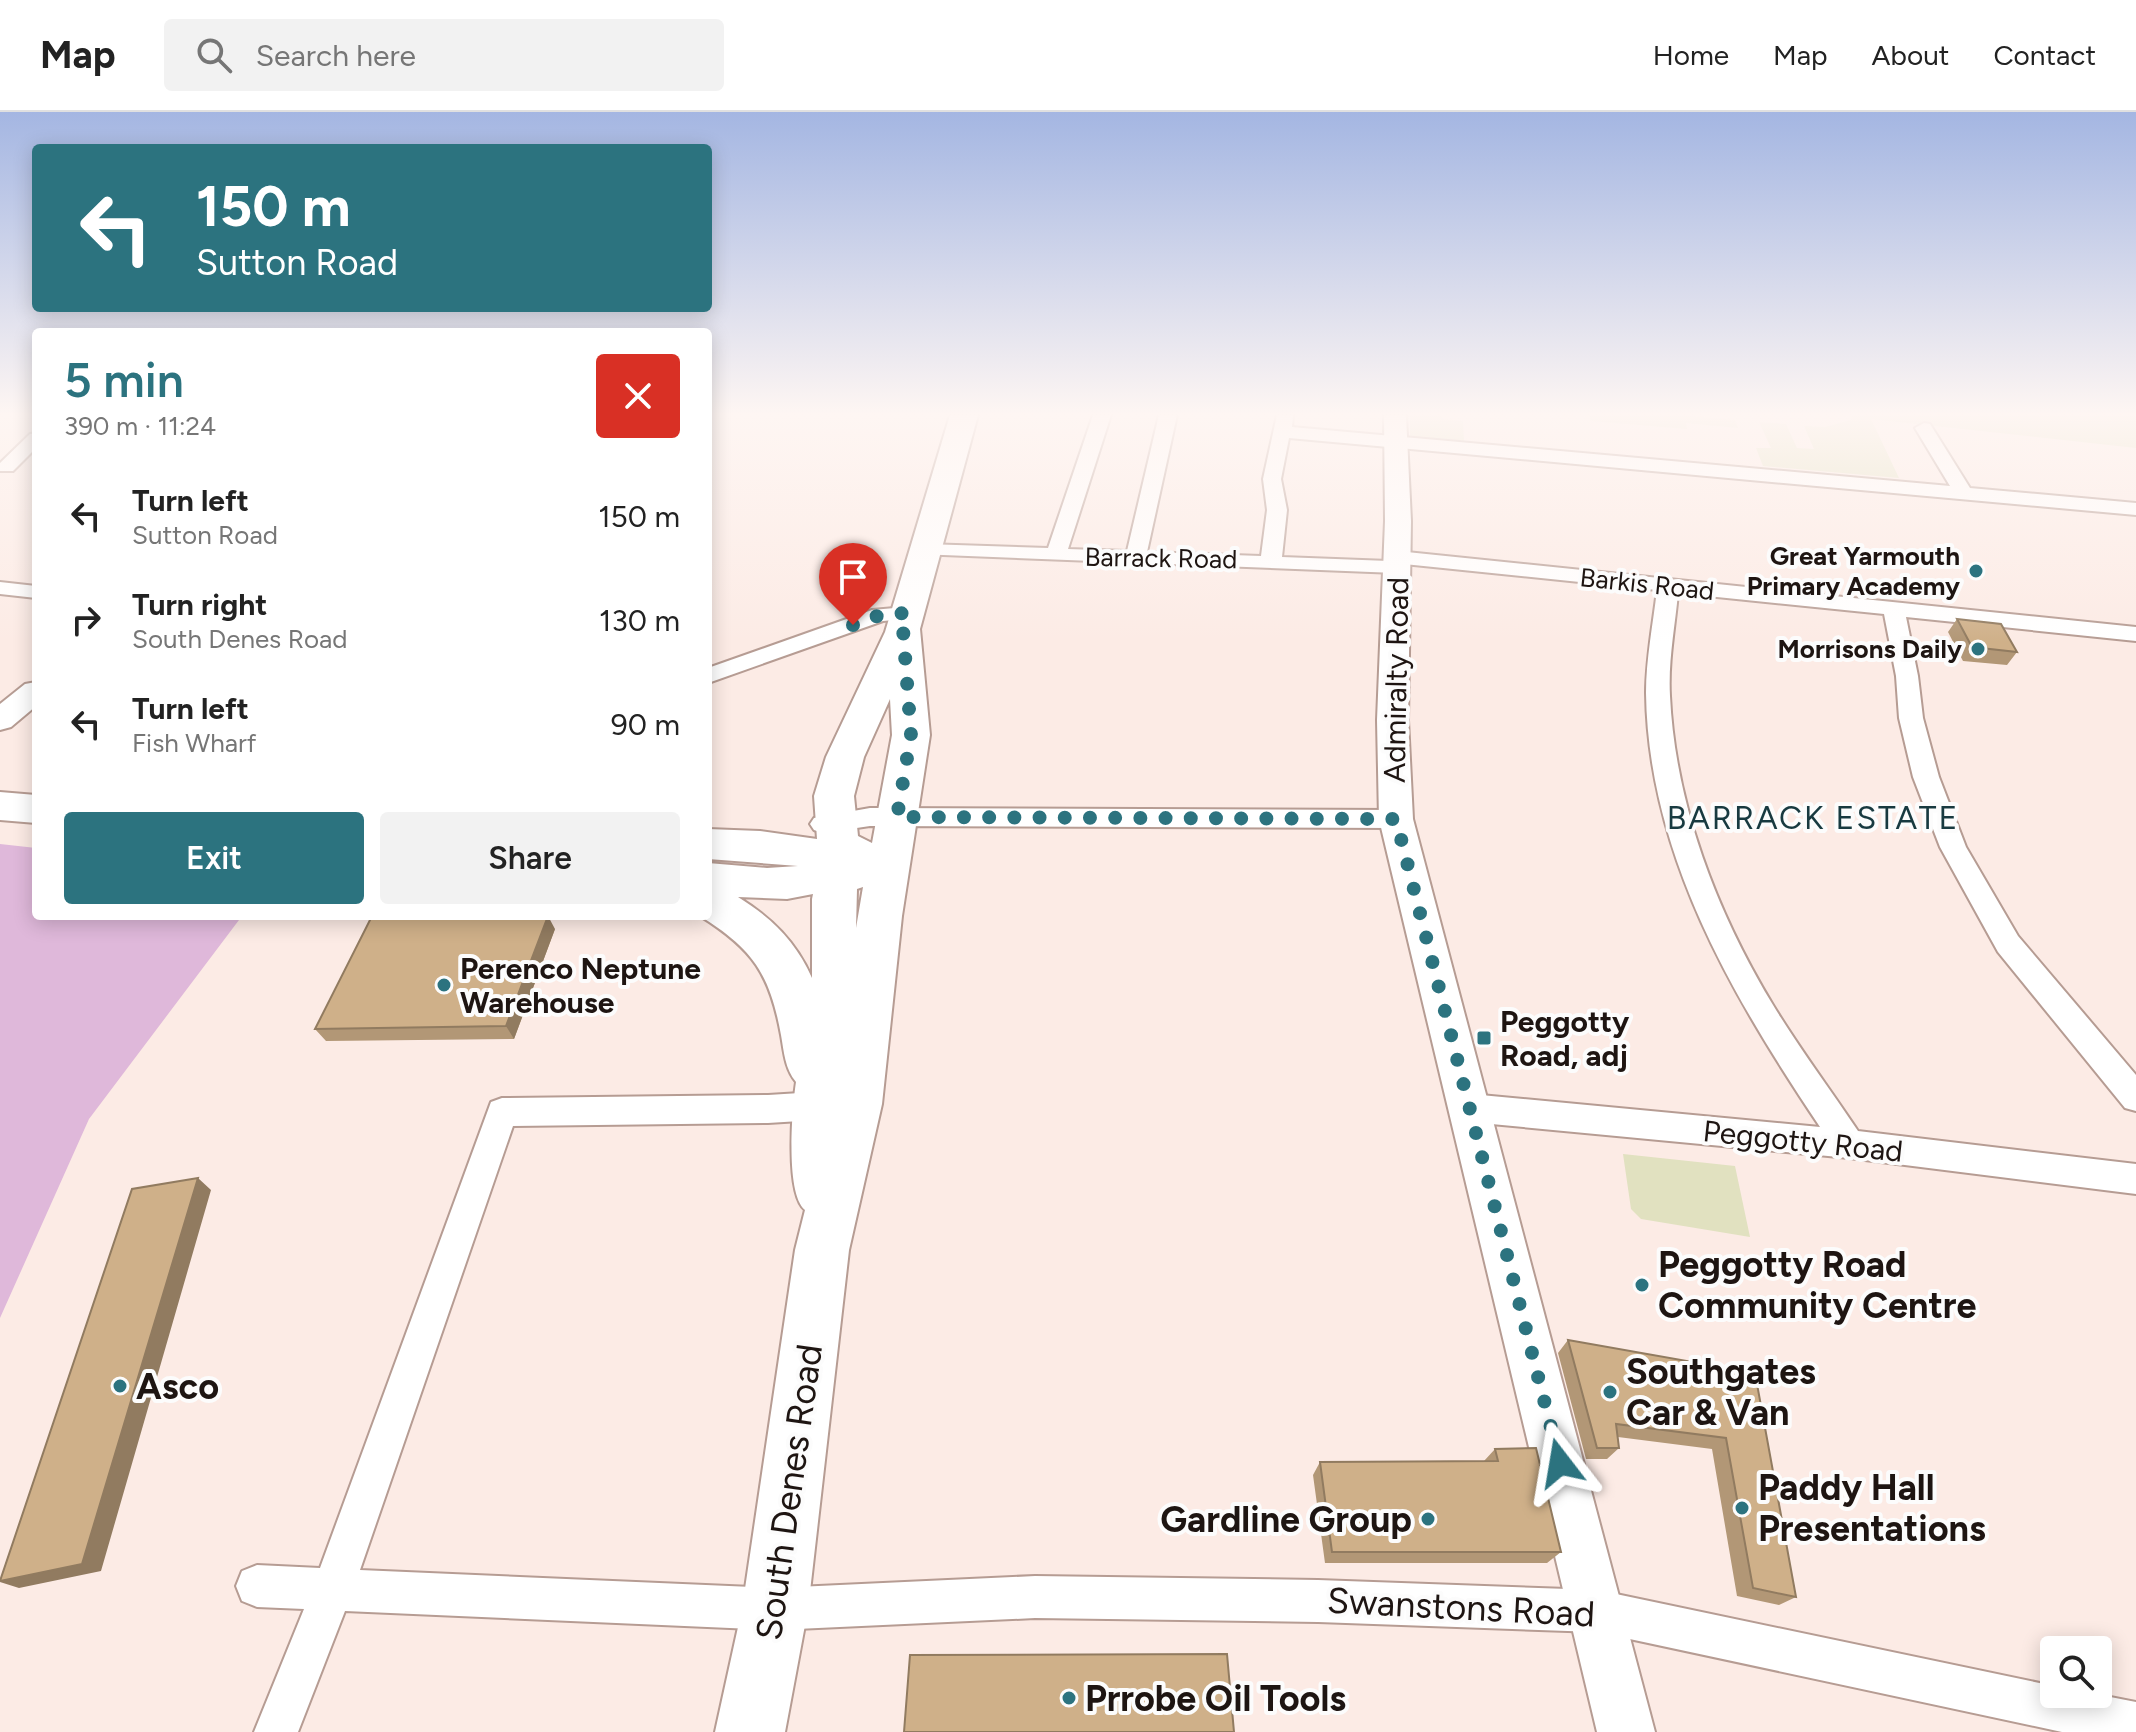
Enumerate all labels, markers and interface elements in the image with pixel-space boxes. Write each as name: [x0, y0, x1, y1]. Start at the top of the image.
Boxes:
search box: [164, 19, 724, 91]
text: Map: [40, 32, 116, 78]
icon: search: [192, 33, 236, 77]
text: Search here: [256, 37, 416, 74]
text: Home: [1653, 38, 1729, 72]
text: Map: [1773, 38, 1828, 72]
text: About: [1872, 38, 1949, 72]
text: Contact: [1993, 38, 2096, 72]
text: 150 m: [196, 173, 351, 240]
icon: left: [64, 176, 168, 280]
text: Sutton Road: [196, 241, 398, 284]
text: 5 min: [64, 351, 184, 409]
button: close: [596, 354, 680, 438]
text: 390 m · 11:24: [64, 410, 216, 442]
text: Turn left: [132, 482, 249, 519]
icon: left: [64, 494, 108, 538]
text: 150 m: [598, 498, 680, 535]
text: Sutton Road: [132, 519, 278, 551]
place label: Great Yarmouth Primary Academy: [1747, 540, 1960, 602]
street label: Barrack Road: [1084, 541, 1238, 575]
pin: [819, 543, 887, 625]
icon: arrive: [831, 555, 875, 599]
street label: Barkis Road: [1578, 561, 1716, 607]
marker: Great Yarmouth Primary Academy: [1967, 562, 1985, 580]
street label: Admiralty Road: [1376, 577, 1416, 783]
text: Turn right: [132, 586, 267, 623]
icon: right: [64, 598, 108, 642]
text: 130 m: [599, 602, 680, 639]
text: South Denes Road: [132, 623, 348, 655]
place label: Morrisons Daily: [1778, 633, 1962, 665]
marker: Morrisons Daily: [1969, 640, 1987, 658]
text: Turn left: [132, 690, 249, 727]
icon: left: [64, 702, 108, 746]
text: 90 m: [611, 706, 680, 743]
text: Fish Wharf: [132, 727, 256, 759]
district label: BARRACK ESTATE: [1667, 799, 1959, 837]
button: Exit: [64, 812, 364, 904]
button: Share: [380, 812, 680, 904]
place label: Perenco Neptune Warehouse: [460, 950, 701, 1021]
marker: Perenco Neptune Warehouse: [435, 976, 453, 994]
place label: Peggotty Road, adj: [1500, 1003, 1630, 1074]
marker: Peggotty Road, adj: [1475, 1029, 1493, 1047]
street label: Peggotty Road: [1701, 1112, 1905, 1170]
place label: Peggotty Road Community Centre: [1658, 1243, 1977, 1327]
marker: Peggotty Road Community Centre: [1633, 1276, 1651, 1294]
street label: South Denes Road: [747, 1341, 831, 1643]
place label: Southgates Car & Van: [1626, 1350, 1816, 1434]
place label: Asco: [136, 1365, 219, 1408]
marker: Asco: [111, 1377, 129, 1395]
marker: Southgates Car & Van: [1601, 1383, 1619, 1401]
position arrow: [1518, 1421, 1602, 1505]
place label: Paddy Hall Presentations: [1758, 1466, 1986, 1550]
place label: Gardline Group: [1160, 1498, 1412, 1541]
marker: Paddy Hall Presentations: [1733, 1499, 1751, 1517]
marker: Gardline Group: [1419, 1510, 1437, 1528]
street label: Swanstons Road: [1326, 1579, 1596, 1635]
map controls: [2040, 1636, 2112, 1708]
button: search: [2040, 1636, 2112, 1708]
place label: Prrobe Oil Tools: [1085, 1677, 1346, 1720]
marker: Prrobe Oil Tools: [1060, 1689, 1078, 1707]

